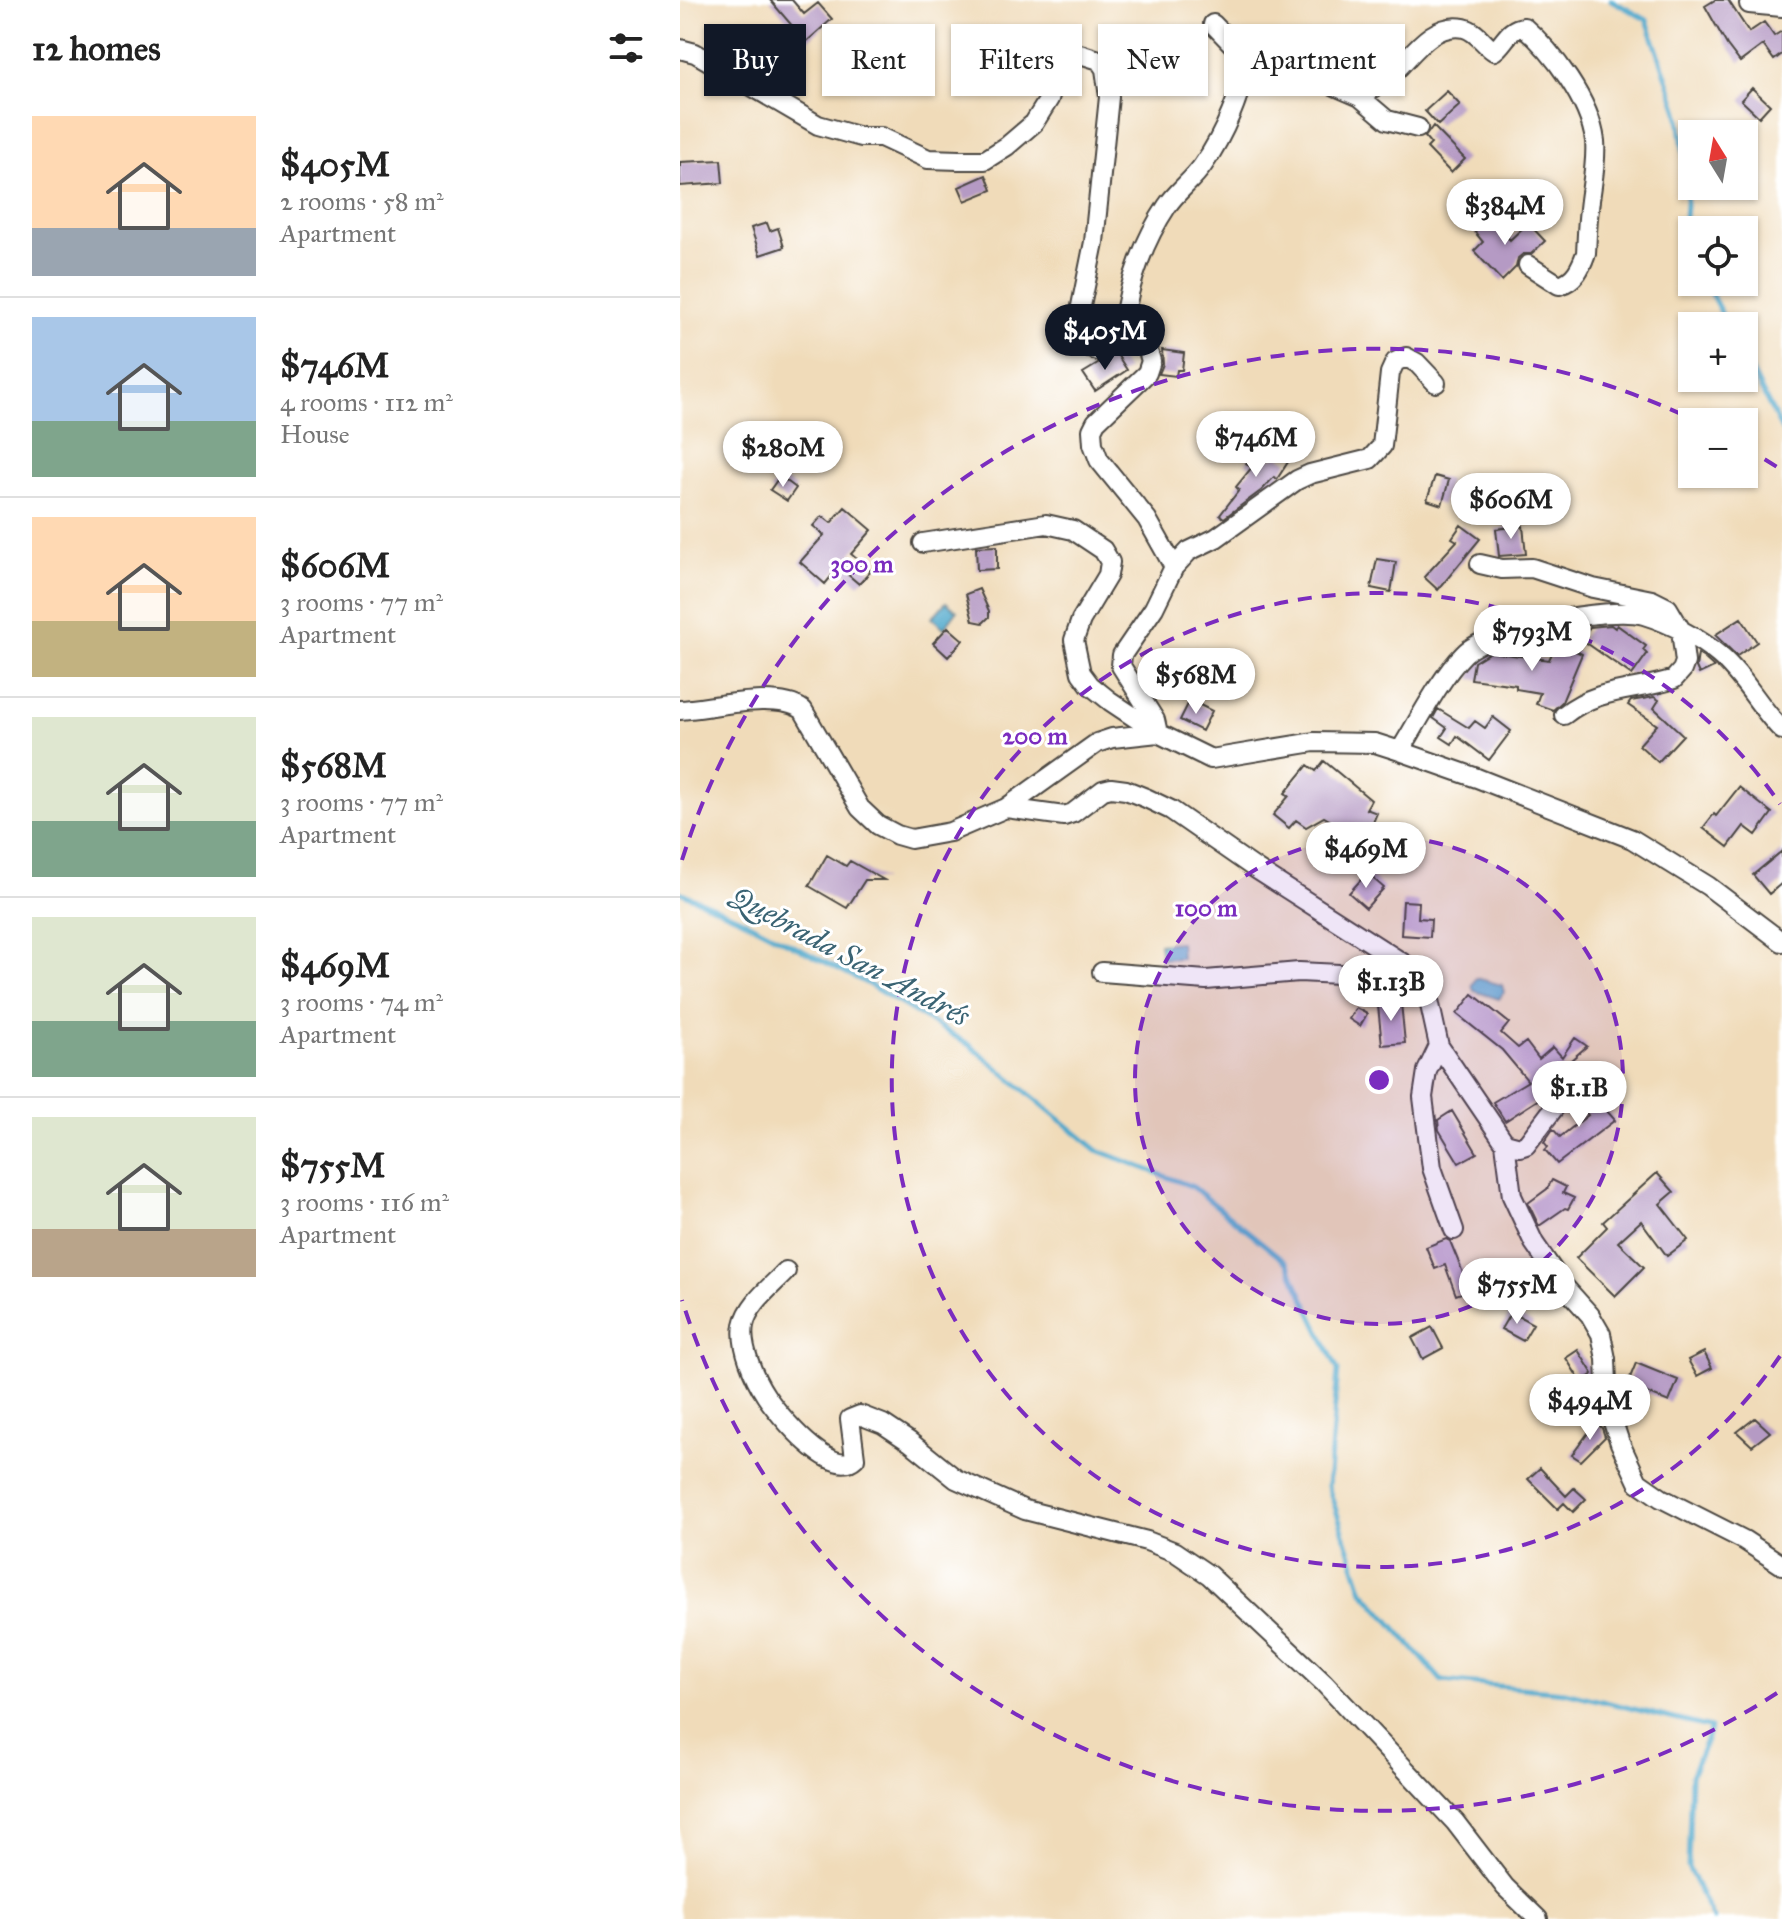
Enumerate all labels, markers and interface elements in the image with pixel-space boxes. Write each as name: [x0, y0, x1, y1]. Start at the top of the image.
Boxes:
chip: Buy: [704, 24, 806, 96]
chip: Rent: [822, 24, 935, 96]
chip: Filters: [951, 24, 1082, 96]
chip: New: [1098, 24, 1208, 96]
chip: Apartment: [1224, 24, 1405, 96]
icon: filters: [604, 26, 648, 70]
text: 12 homes: [32, 28, 161, 69]
north arrow: [1678, 120, 1758, 200]
map controls: [1678, 120, 1758, 488]
text: $405M: [280, 144, 390, 185]
icon: home: [96, 148, 192, 244]
pin: $384M: [1449, 179, 1561, 247]
text: 2 rooms · 58 m²: [280, 185, 444, 217]
text: $384M: [1464, 189, 1546, 221]
button: locate: [1678, 216, 1758, 296]
text: Apartment: [280, 217, 396, 249]
pin: $405M: [1049, 304, 1161, 372]
button: +: [1678, 312, 1758, 392]
text: $405M: [1063, 314, 1147, 346]
text: $746M: [280, 345, 389, 386]
icon: home: [96, 349, 192, 445]
text: 4 rooms · 112 m²: [280, 386, 453, 418]
button: −: [1678, 408, 1758, 488]
pin: $746M: [1200, 411, 1312, 479]
text: House: [280, 418, 350, 450]
pin: $280M: [727, 421, 839, 489]
text: $746M: [1214, 421, 1298, 453]
text: $280M: [741, 431, 825, 463]
pin: $606M: [1455, 473, 1567, 541]
text: $606M: [1469, 483, 1553, 515]
text: $606M: [280, 545, 390, 586]
icon: home: [96, 549, 192, 645]
text: 300 m: [831, 549, 894, 579]
text: 3 rooms · 77 m²: [280, 586, 443, 618]
pin: $793M: [1476, 605, 1588, 673]
text: $793M: [1492, 615, 1572, 647]
text: Apartment: [280, 618, 396, 650]
pin: $568M: [1140, 648, 1252, 716]
text: $568M: [1155, 658, 1237, 690]
text: 200 m: [1002, 721, 1068, 751]
text: $568M: [280, 745, 387, 786]
icon: home: [96, 749, 192, 845]
text: 3 rooms · 77 m²: [280, 786, 443, 818]
text: Apartment: [280, 818, 396, 850]
pin: $469M: [1310, 822, 1422, 890]
text: $469M: [1324, 832, 1408, 864]
water label: Quebrada San Andrés: [723, 877, 977, 1035]
text: 100 m: [1175, 893, 1238, 923]
text: $469M: [280, 945, 390, 986]
icon: home: [96, 949, 192, 1045]
pin: $1.13B: [1326, 955, 1456, 1023]
text: $1.13B: [1356, 965, 1426, 997]
text: 3 rooms · 74 m²: [280, 986, 443, 1018]
text: Apartment: [280, 1018, 396, 1050]
pin: $1.1B: [1523, 1061, 1635, 1129]
centre of rings: [1365, 1066, 1393, 1094]
text: $1.1B: [1550, 1071, 1608, 1103]
text: $755M: [280, 1145, 385, 1186]
icon: home: [96, 1149, 192, 1245]
text: 3 rooms · 116 m²: [280, 1186, 449, 1218]
text: Apartment: [280, 1218, 396, 1250]
pin: $755M: [1461, 1258, 1573, 1326]
text: $755M: [1477, 1268, 1557, 1300]
pin: $494M: [1534, 1374, 1646, 1442]
text: $494M: [1547, 1384, 1633, 1416]

